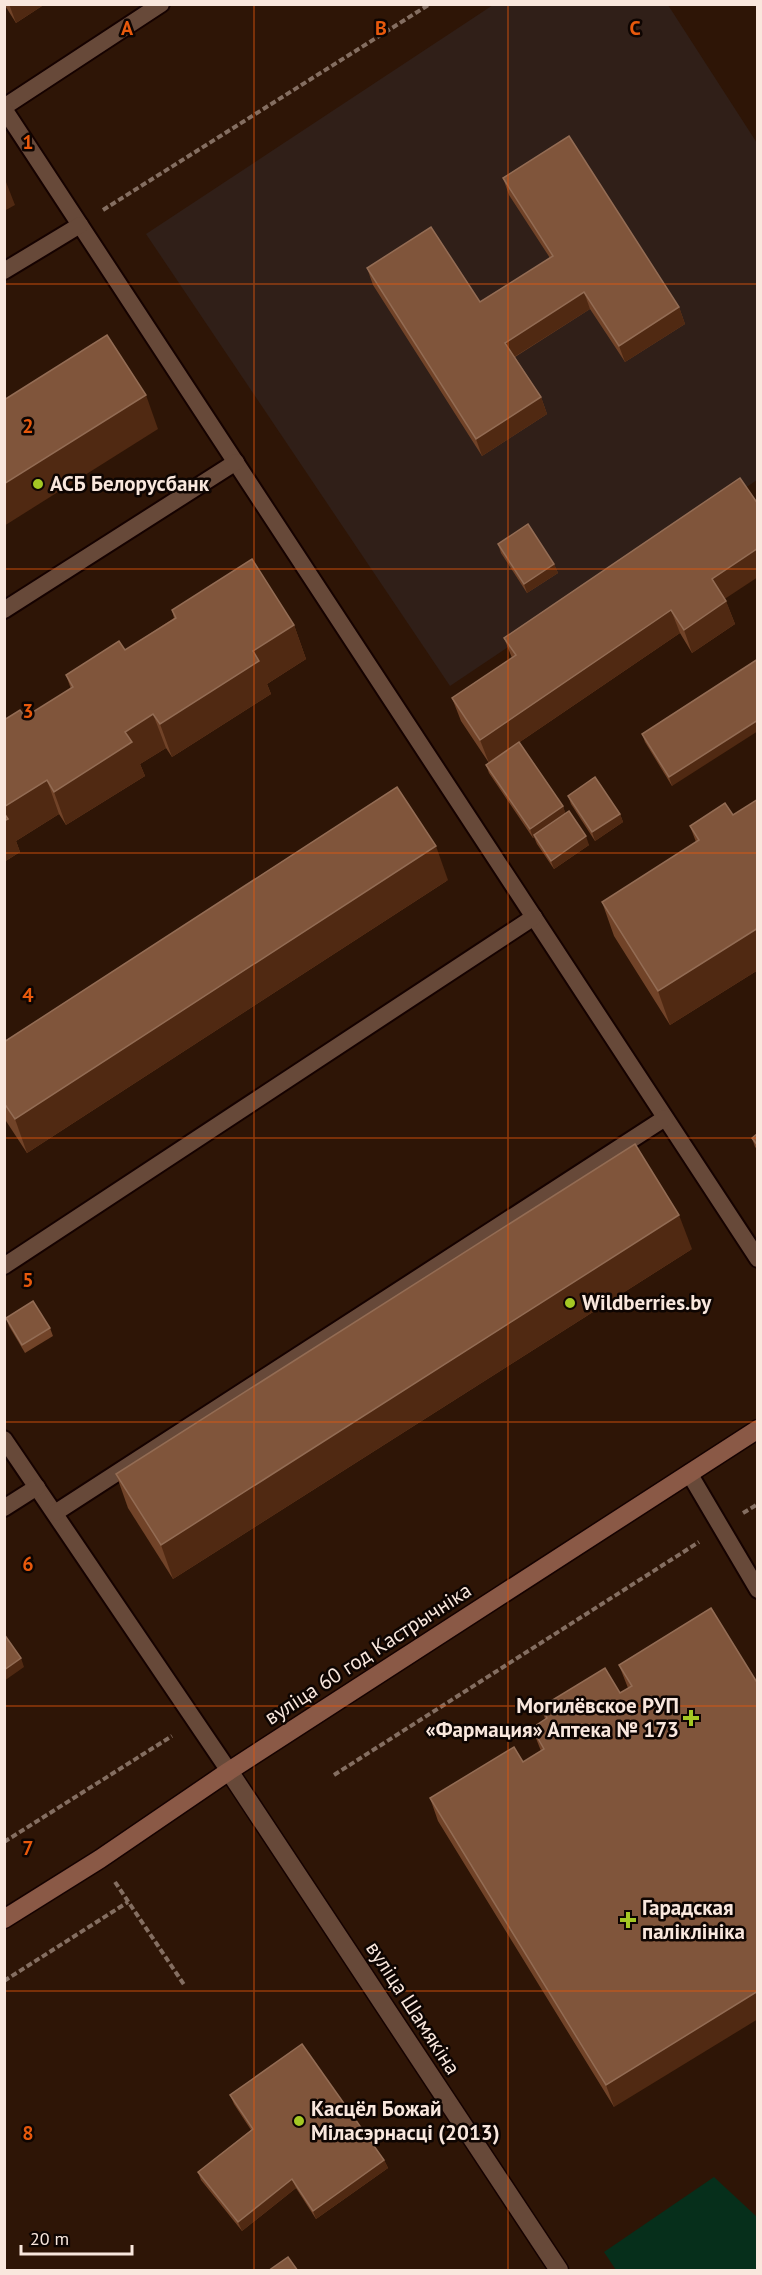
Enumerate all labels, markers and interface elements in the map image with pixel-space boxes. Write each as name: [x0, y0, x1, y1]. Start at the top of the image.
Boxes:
text: A: [121, 15, 134, 41]
text: B: [375, 15, 387, 41]
text: C: [629, 15, 641, 41]
text: 1: [22, 129, 34, 155]
text: 2: [22, 413, 34, 439]
place label: АСБ Белорусбанк: [50, 470, 210, 497]
marker: АСБ Белорусбанк: [31, 477, 45, 491]
text: 3: [22, 698, 34, 724]
text: 4: [22, 982, 34, 1008]
text: 5: [22, 1267, 34, 1293]
place label: Wildberries.by: [582, 1289, 712, 1316]
marker: Wildberries.by: [563, 1296, 577, 1310]
text: 6: [22, 1551, 34, 1577]
street label: вуліца 60 год Кастрычніка: [259, 1577, 476, 1731]
place label: Могилёвское РУП «Фармация» Аптека № 173: [426, 1692, 679, 1743]
marker: Могилёвское РУП «Фармация» Аптека № 173: [684, 1711, 698, 1725]
text: 7: [22, 1835, 34, 1861]
place label: Гарадская паліклініка: [642, 1894, 745, 1945]
marker: Гарадская паліклініка: [619, 1911, 637, 1929]
street label: вуліца Шамякіна: [360, 1936, 467, 2079]
place label: Касцёл Божай Міласэрнасці (2013): [311, 2095, 500, 2146]
marker: Касцёл Божай Міласэрнасці (2013): [292, 2114, 306, 2128]
text: 8: [22, 2120, 34, 2146]
scale bar: [21, 2218, 132, 2256]
text: 20 m: [30, 2227, 69, 2250]

